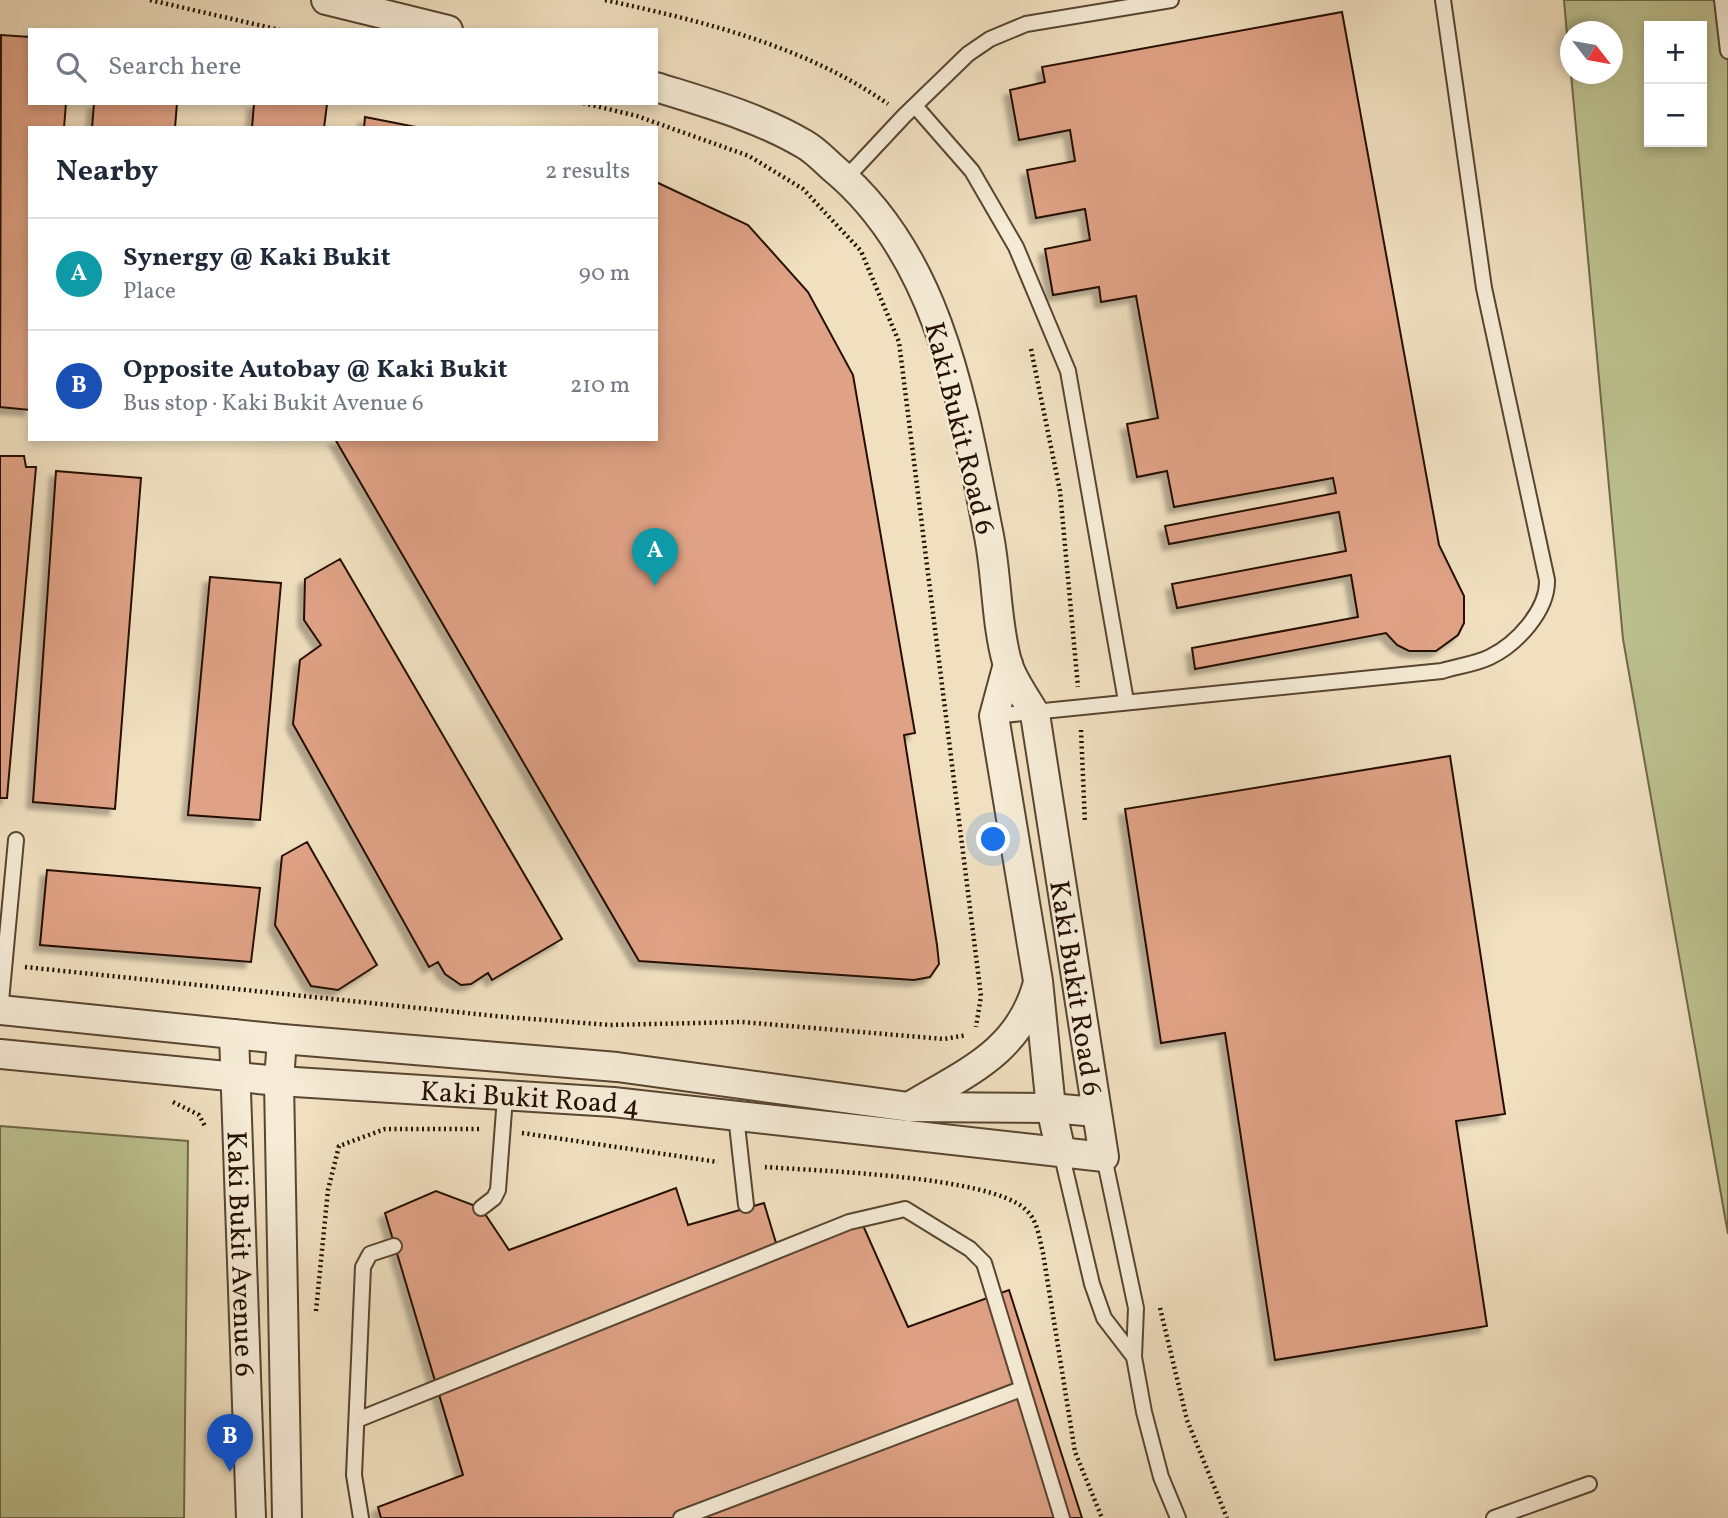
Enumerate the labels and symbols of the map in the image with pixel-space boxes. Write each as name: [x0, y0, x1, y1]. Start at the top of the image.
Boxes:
north arrow: [1560, 21, 1623, 84]
street label: Kaki Bukit Road 6: [913, 318, 1004, 539]
pin: A: [632, 528, 678, 586]
your location: [976, 822, 1010, 856]
street label: Kaki Bukit Road 6: [1038, 878, 1111, 1099]
street label: Kaki Bukit Road 4: [419, 1073, 642, 1127]
street label: Kaki Bukit Avenue 6: [215, 1130, 263, 1378]
pin: B: [207, 1414, 253, 1472]

